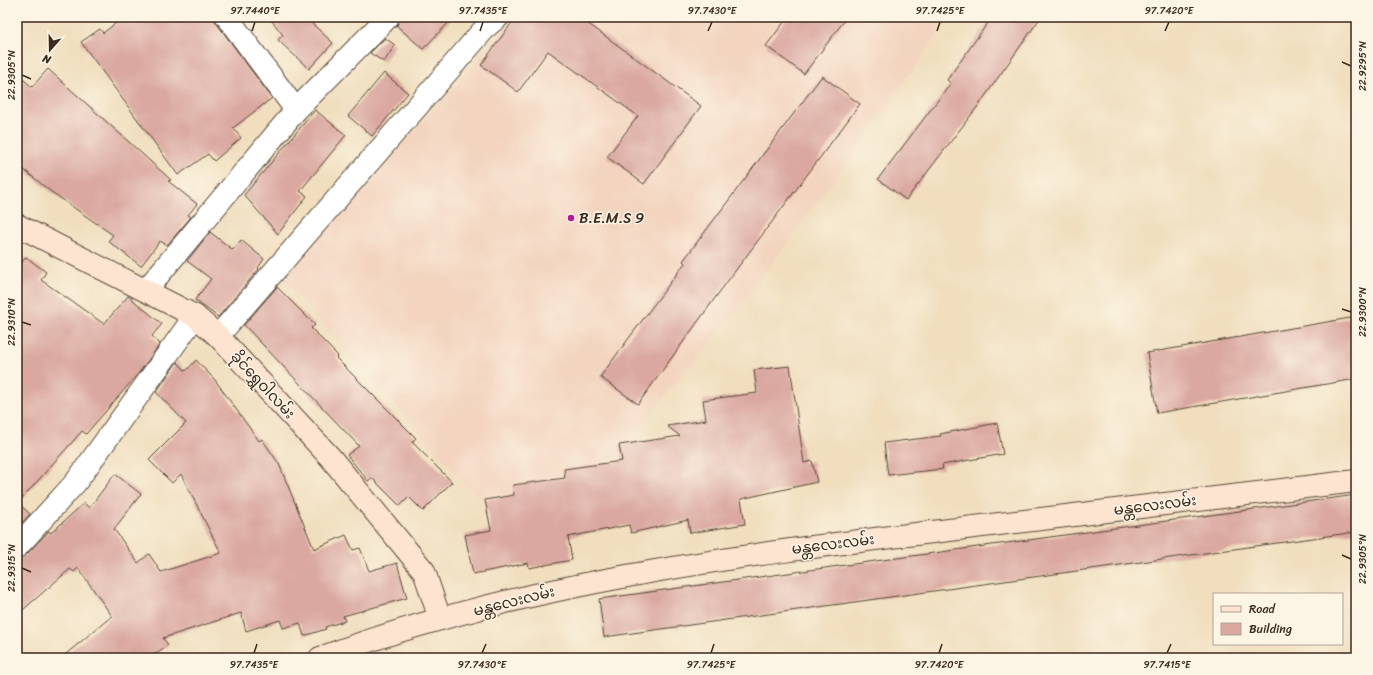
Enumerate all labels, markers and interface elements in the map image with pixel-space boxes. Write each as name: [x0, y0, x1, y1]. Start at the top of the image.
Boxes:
text: 97.7440°E: [230, 2, 281, 20]
text: 97.7435°E: [459, 2, 509, 20]
text: 97.7430°E: [688, 2, 738, 20]
text: 97.7425°E: [916, 2, 966, 20]
text: 97.7420°E: [1145, 2, 1195, 20]
north arrow: [30, 30, 70, 70]
text: 22.9295°N: [1354, 41, 1372, 91]
text: N: [40, 49, 55, 70]
text: 22.9305°N: [3, 50, 21, 100]
place label: B.E.M.S 9: [579, 205, 644, 231]
marker: B.E.M.S 9: [566, 213, 576, 223]
text: 22.9300°N: [1354, 287, 1372, 337]
text: 22.9310°N: [3, 298, 21, 346]
street label: ခိုင်ရွှေဝါလမ်း: [224, 345, 302, 425]
street label: မန္တလေးလမ်း: [1112, 487, 1198, 523]
street label: မန္တလေးလမ်း: [790, 526, 876, 562]
text: 22.9305°N: [1354, 534, 1372, 584]
text: 22.9315°N: [3, 544, 21, 592]
street label: မန္တလေးလမ်း: [471, 578, 557, 624]
legend: [1213, 593, 1343, 645]
text: Road: [1249, 598, 1276, 620]
text: Building: [1249, 618, 1292, 640]
text: 97.7435°E: [230, 656, 280, 674]
text: 97.7430°E: [458, 656, 508, 674]
text: 97.7425°E: [687, 656, 737, 674]
text: 97.7420°E: [915, 656, 965, 674]
text: 97.7415°E: [1143, 656, 1192, 674]

